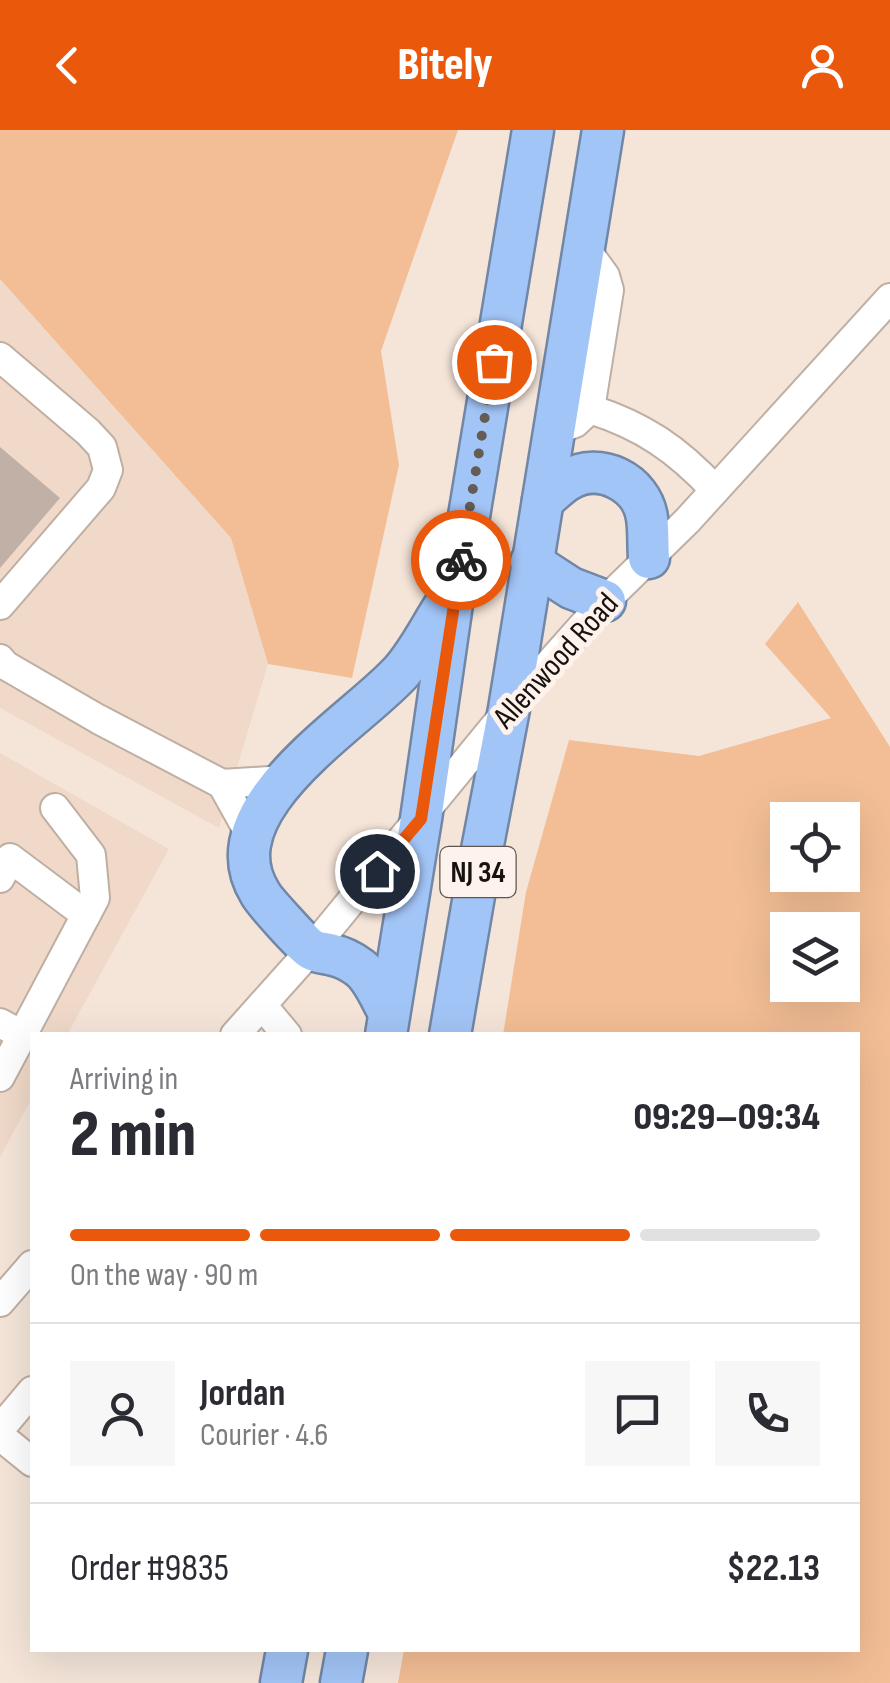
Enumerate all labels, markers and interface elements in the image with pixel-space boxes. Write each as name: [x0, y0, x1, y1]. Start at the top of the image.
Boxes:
icon: back: [40, 38, 95, 93]
text: Bitely: [397, 38, 493, 93]
icon: person: [795, 38, 850, 93]
pin: [452, 320, 537, 405]
icon: bag: [467, 335, 522, 390]
courier: [411, 510, 511, 610]
icon: bike: [434, 533, 489, 588]
street label: Allenwood Road: [485, 585, 627, 737]
map controls: [770, 802, 860, 1002]
button: locate: [770, 802, 860, 892]
pin: [335, 829, 420, 914]
icon: home: [350, 844, 405, 899]
road number: NJ 34: [440, 847, 516, 897]
button: layers: [770, 912, 860, 1002]
text: Arriving in: [70, 1060, 178, 1099]
text: 09:29–09:34: [633, 1095, 820, 1140]
text: 2 min: [70, 1097, 196, 1175]
text: On the way · 90 m: [70, 1256, 258, 1295]
button: person: [70, 1361, 175, 1466]
button: chat: [585, 1361, 690, 1466]
button: phone: [715, 1361, 820, 1466]
text: Jordan: [200, 1371, 285, 1416]
text: Courier · 4.6: [200, 1416, 328, 1455]
text: Order #9835: [70, 1546, 229, 1591]
text: $22.13: [726, 1546, 820, 1591]

